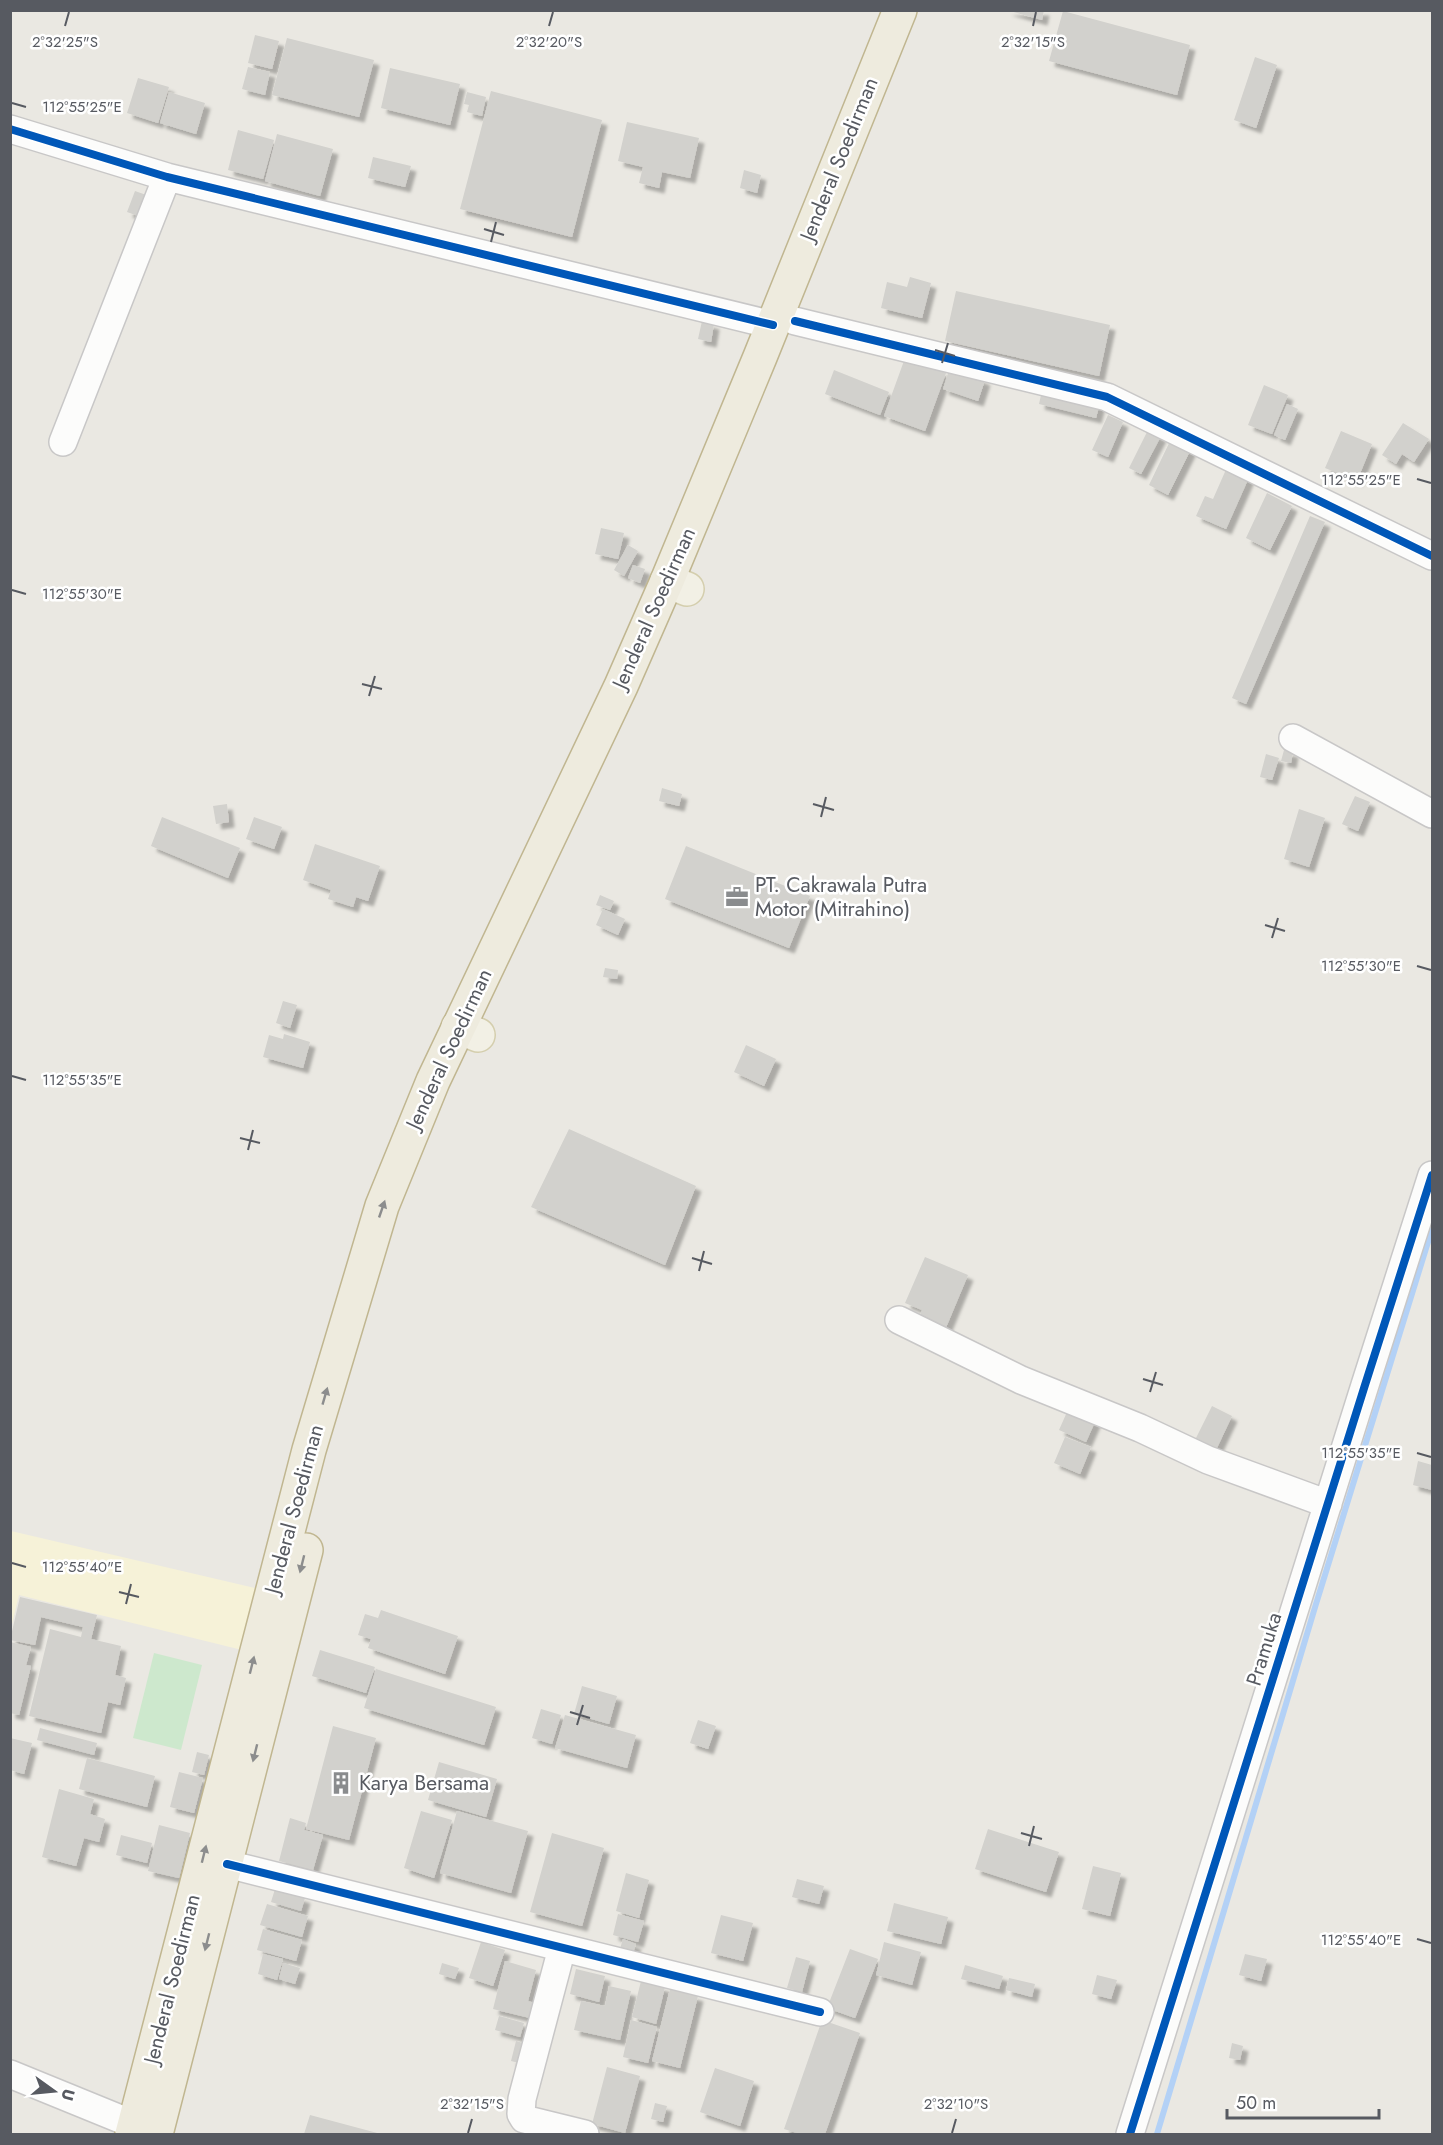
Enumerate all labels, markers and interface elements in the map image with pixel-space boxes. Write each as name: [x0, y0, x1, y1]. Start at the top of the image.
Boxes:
text: 2°32'25"S: [32, 31, 98, 53]
text: 2°32'20"S: [516, 31, 582, 53]
text: 2°32'15"S: [1001, 31, 1065, 53]
street label: Jenderal Soedirman: [791, 73, 886, 248]
text: 112°55'25"E: [42, 96, 122, 118]
text: 112°55'25"E: [1321, 469, 1401, 491]
street label: Jenderal Soedirman: [604, 522, 703, 696]
text: 112°55'30"E: [42, 583, 122, 605]
place label: PT. Cakrawala Putra Motor (Mitrahino): [755, 870, 927, 924]
office icon: PT. Cakrawala Putra Motor (Mitrahino): [724, 884, 750, 910]
text: 112°55'30"E: [1321, 955, 1401, 977]
street label: Jenderal Soedirman: [397, 964, 499, 1137]
text: 112°55'35"E: [42, 1069, 122, 1091]
one-way arrow: [377, 1200, 387, 1218]
one-way arrow: [321, 1387, 330, 1405]
street label: Jenderal Soedirman: [256, 1421, 331, 1600]
text: 112°55'35"E: [1321, 1442, 1401, 1464]
one-way arrow: [297, 1555, 307, 1573]
text: 112°55'40"E: [42, 1556, 122, 1578]
street label: Pramuka: [1239, 1609, 1289, 1689]
one-way arrow: [248, 1656, 257, 1674]
one-way arrow: [249, 1744, 259, 1763]
place label: Karya Bersama: [359, 1768, 489, 1798]
building icon: Karya Bersama: [328, 1770, 354, 1796]
one-way arrow: [199, 1845, 209, 1863]
street label: Jenderal Soedirman: [136, 1891, 208, 2070]
text: 112°55'40"E: [1321, 1929, 1401, 1951]
one-way arrow: [201, 1933, 211, 1952]
north arrow: [24, 2061, 84, 2121]
scale bar: [1227, 2082, 1378, 2120]
text: U: [55, 2086, 81, 2103]
text: 50 m: [1236, 2090, 1276, 2116]
text: 2°32'15"S: [440, 2093, 504, 2115]
text: 2°32'10"S: [924, 2093, 988, 2115]

